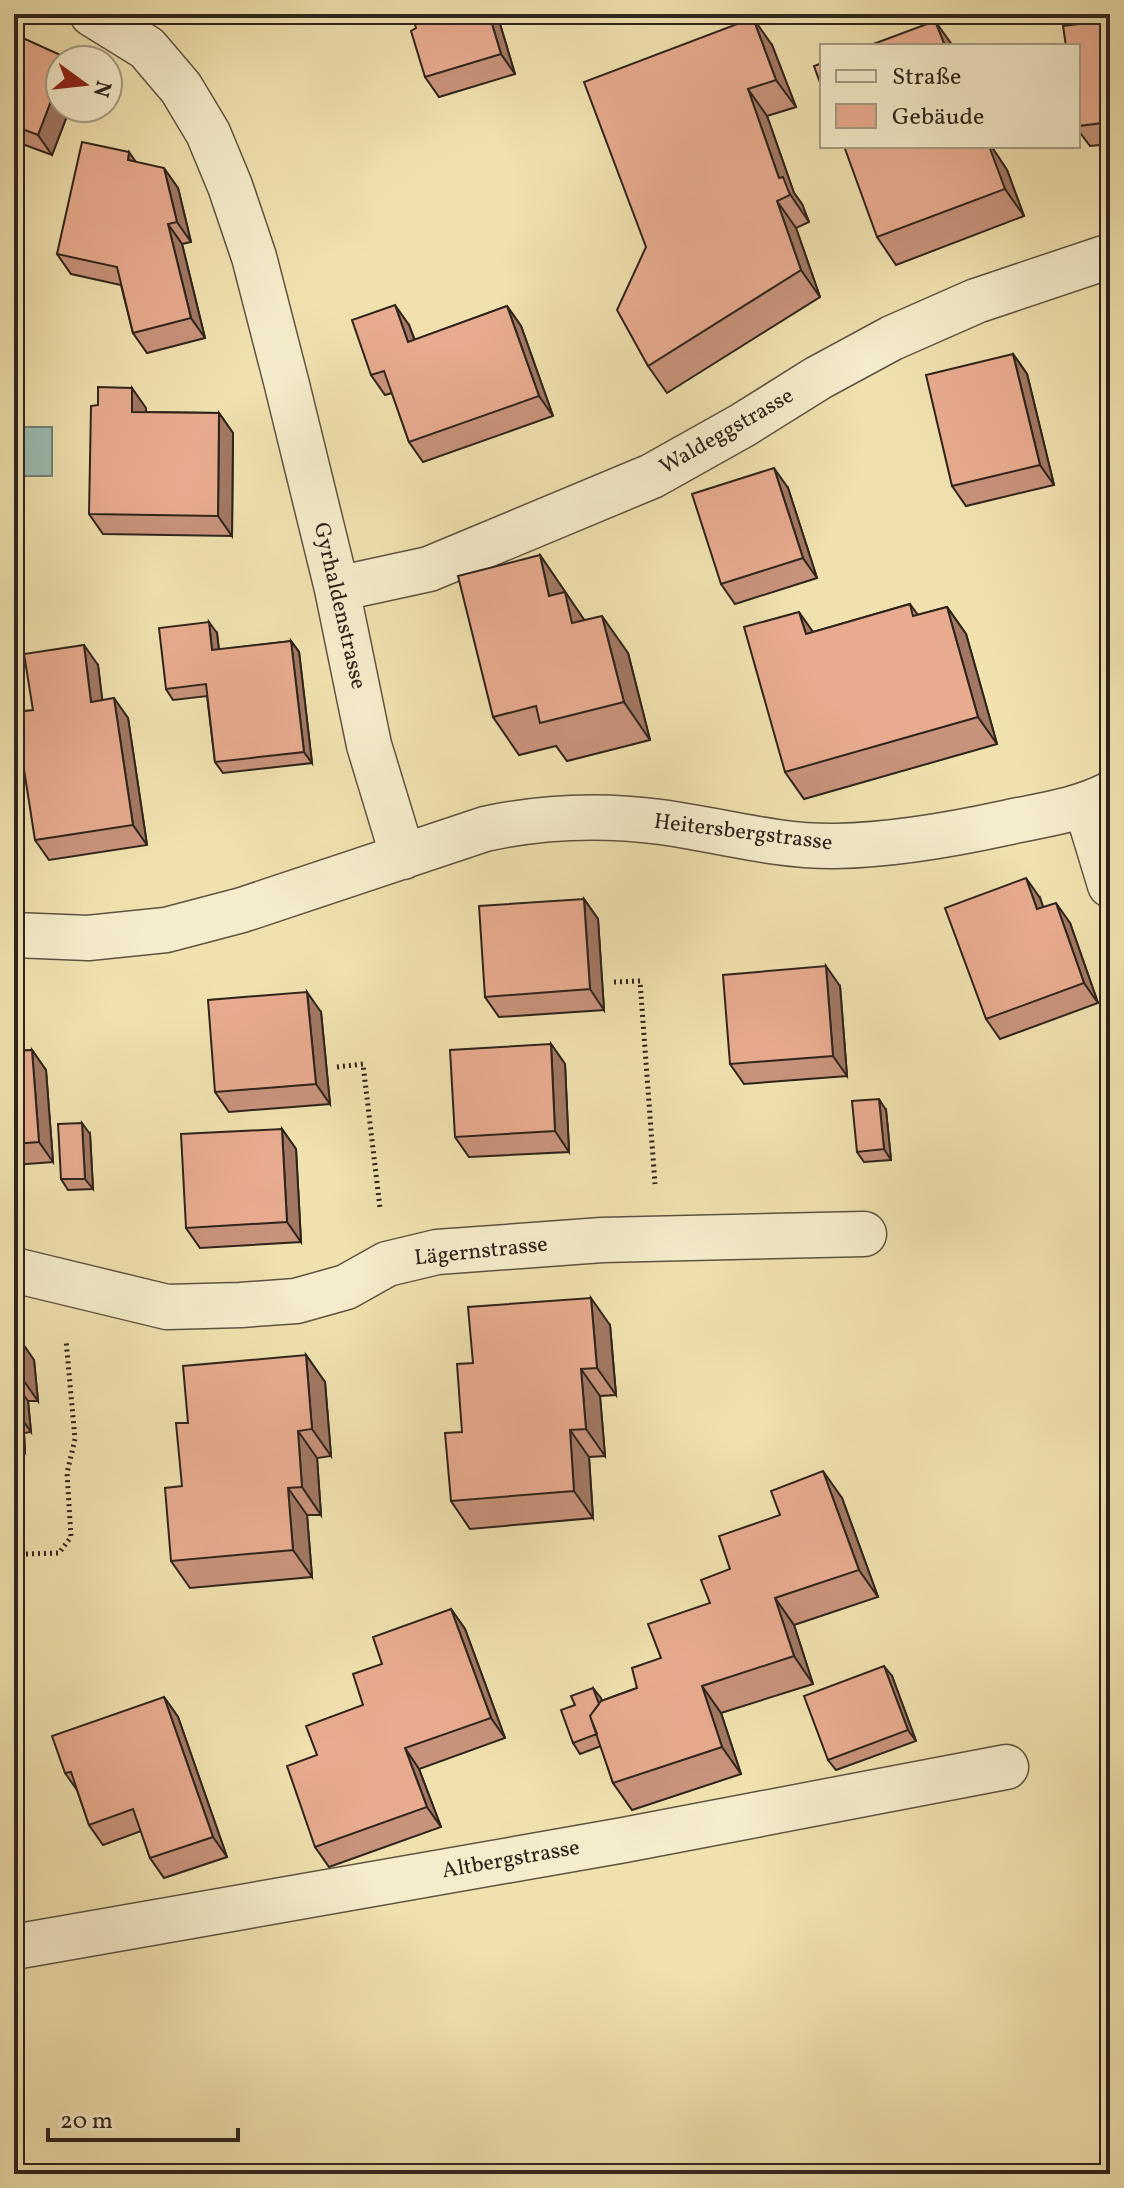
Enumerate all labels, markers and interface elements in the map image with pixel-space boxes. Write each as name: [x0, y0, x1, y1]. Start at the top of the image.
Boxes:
north arrow: [44, 44, 124, 124]
legend: [820, 44, 1080, 148]
text: Straße: [892, 61, 961, 95]
text: N: [84, 77, 118, 100]
text: Gebäude: [892, 101, 984, 135]
street label: Waldeggstrasse: [654, 381, 800, 483]
street label: Gyrhaldenstrasse: [305, 520, 373, 692]
street label: Heitersbergstrasse: [652, 807, 834, 859]
street label: Lägernstrasse: [413, 1230, 549, 1274]
street label: Altbergstrasse: [440, 1833, 582, 1887]
scale bar: [48, 2092, 238, 2142]
text: 20 m: [60, 2105, 113, 2139]

